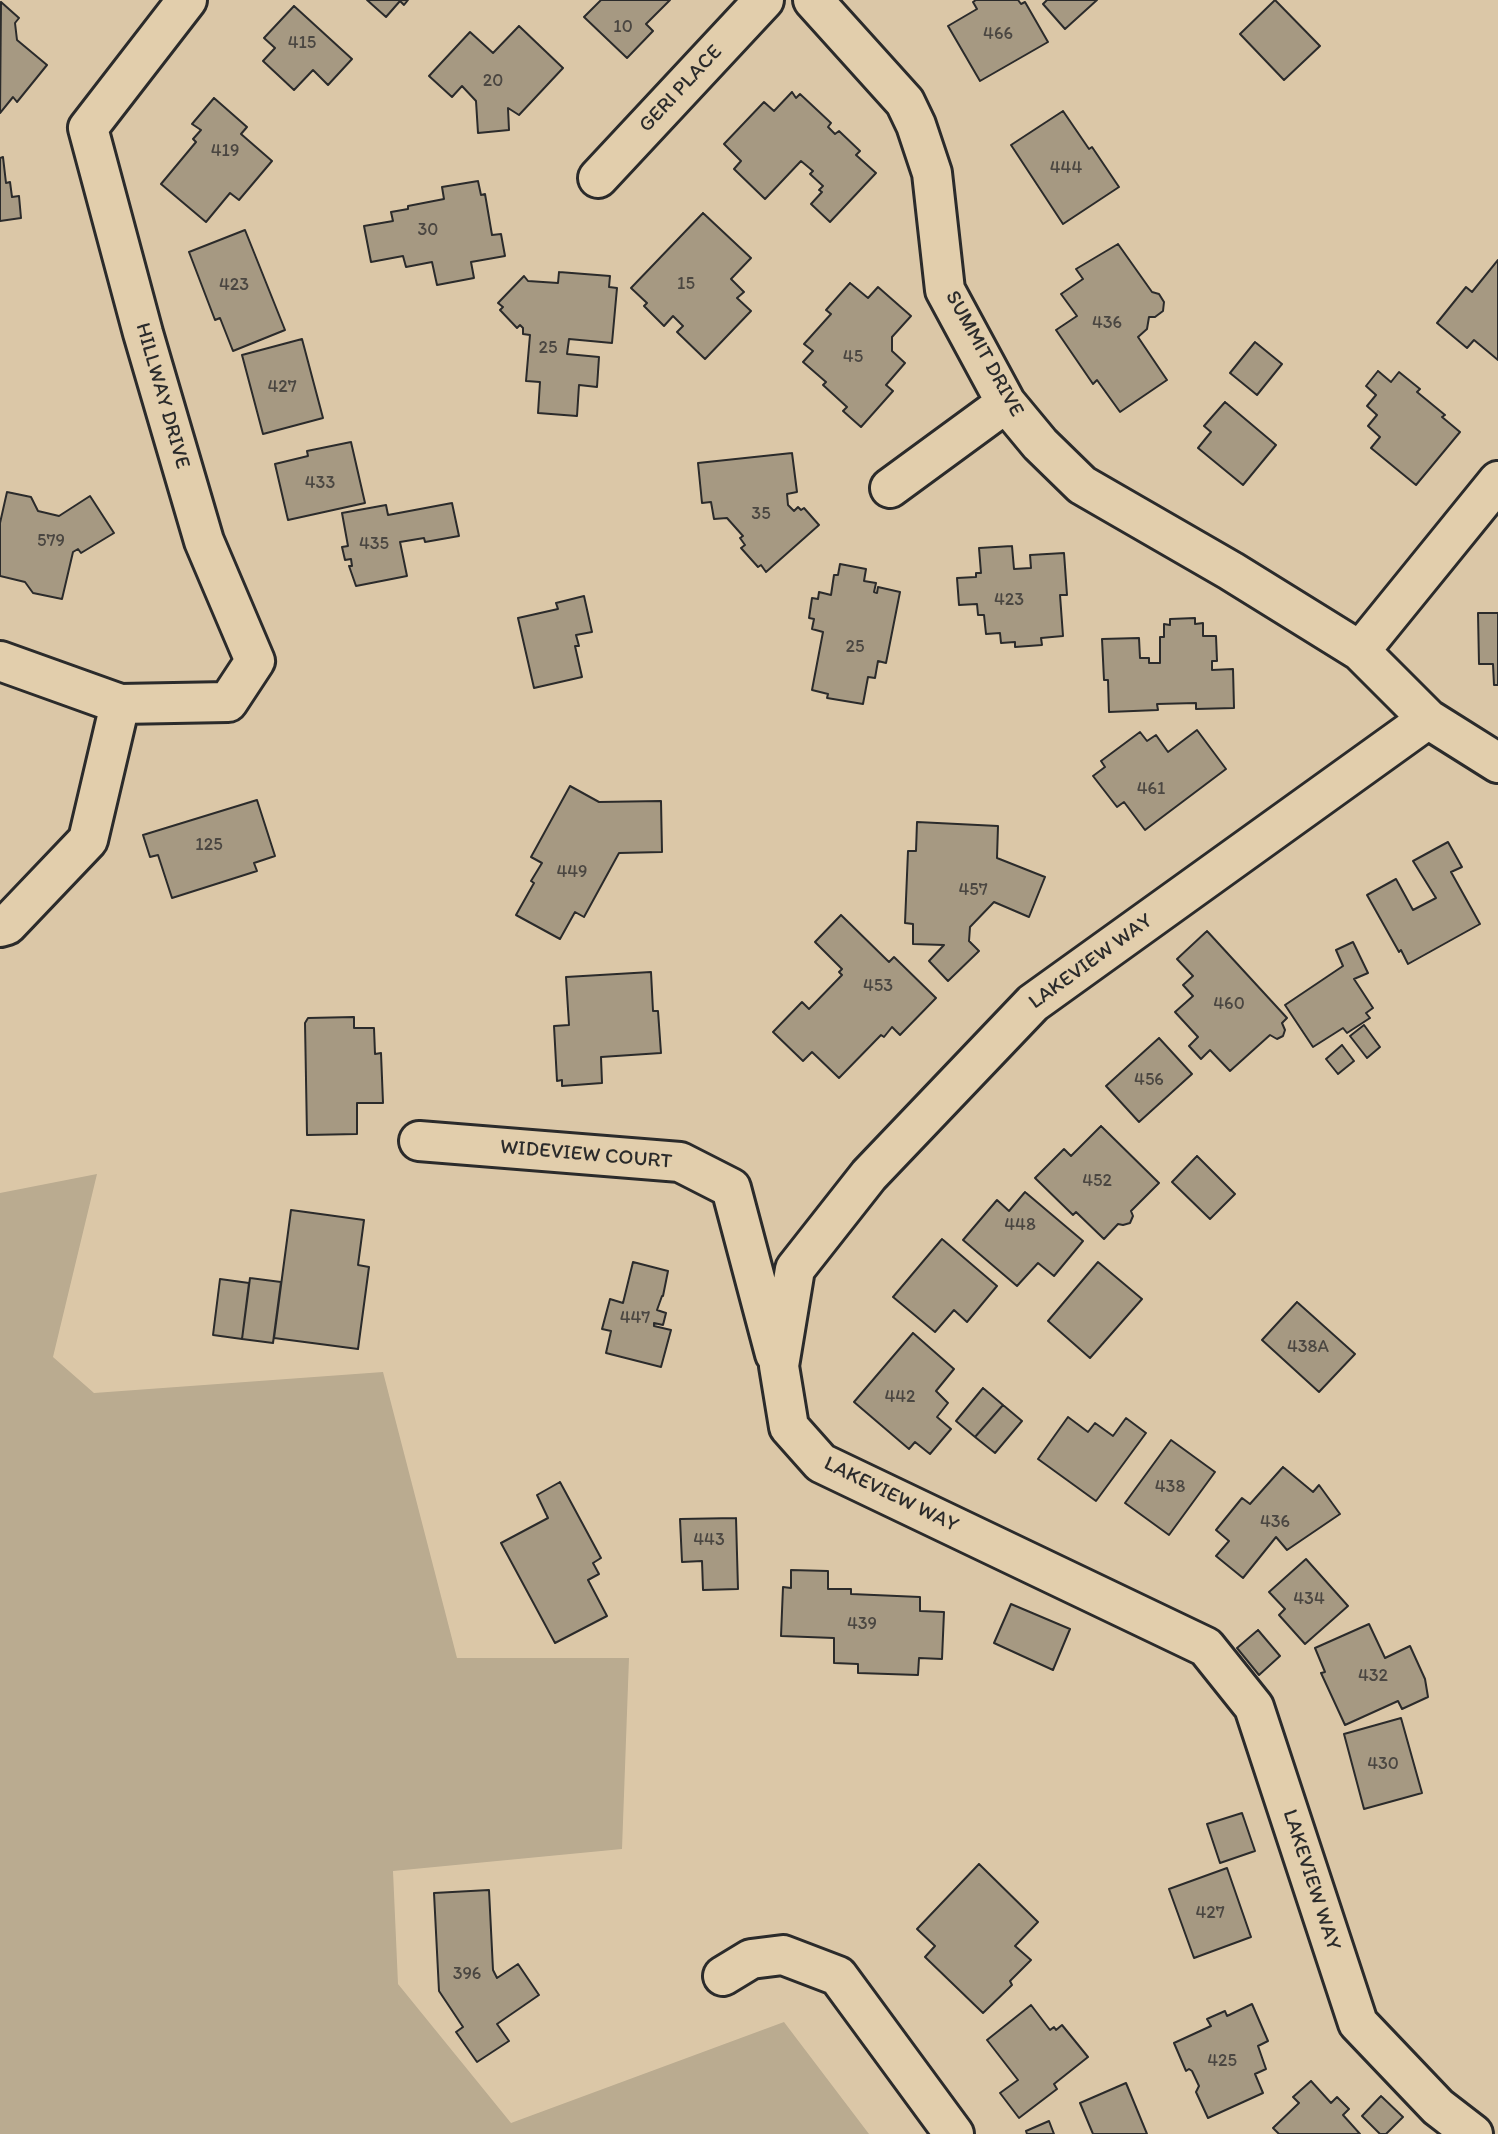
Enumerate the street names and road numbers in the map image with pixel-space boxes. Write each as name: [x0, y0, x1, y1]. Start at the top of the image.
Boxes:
street label: GERI PLACE: [634, 40, 728, 138]
street label: SUMMIT DRIVE: [939, 287, 1029, 421]
street label: HILLWAY DRIVE: [129, 320, 195, 472]
street label: LAKEVIEW WAY: [1024, 909, 1158, 1015]
street label: WIDEVIEW COURT: [499, 1135, 673, 1175]
street label: LAKEVIEW WAY: [820, 1452, 962, 1538]
street label: LAKEVIEW WAY: [1276, 1806, 1346, 1954]

